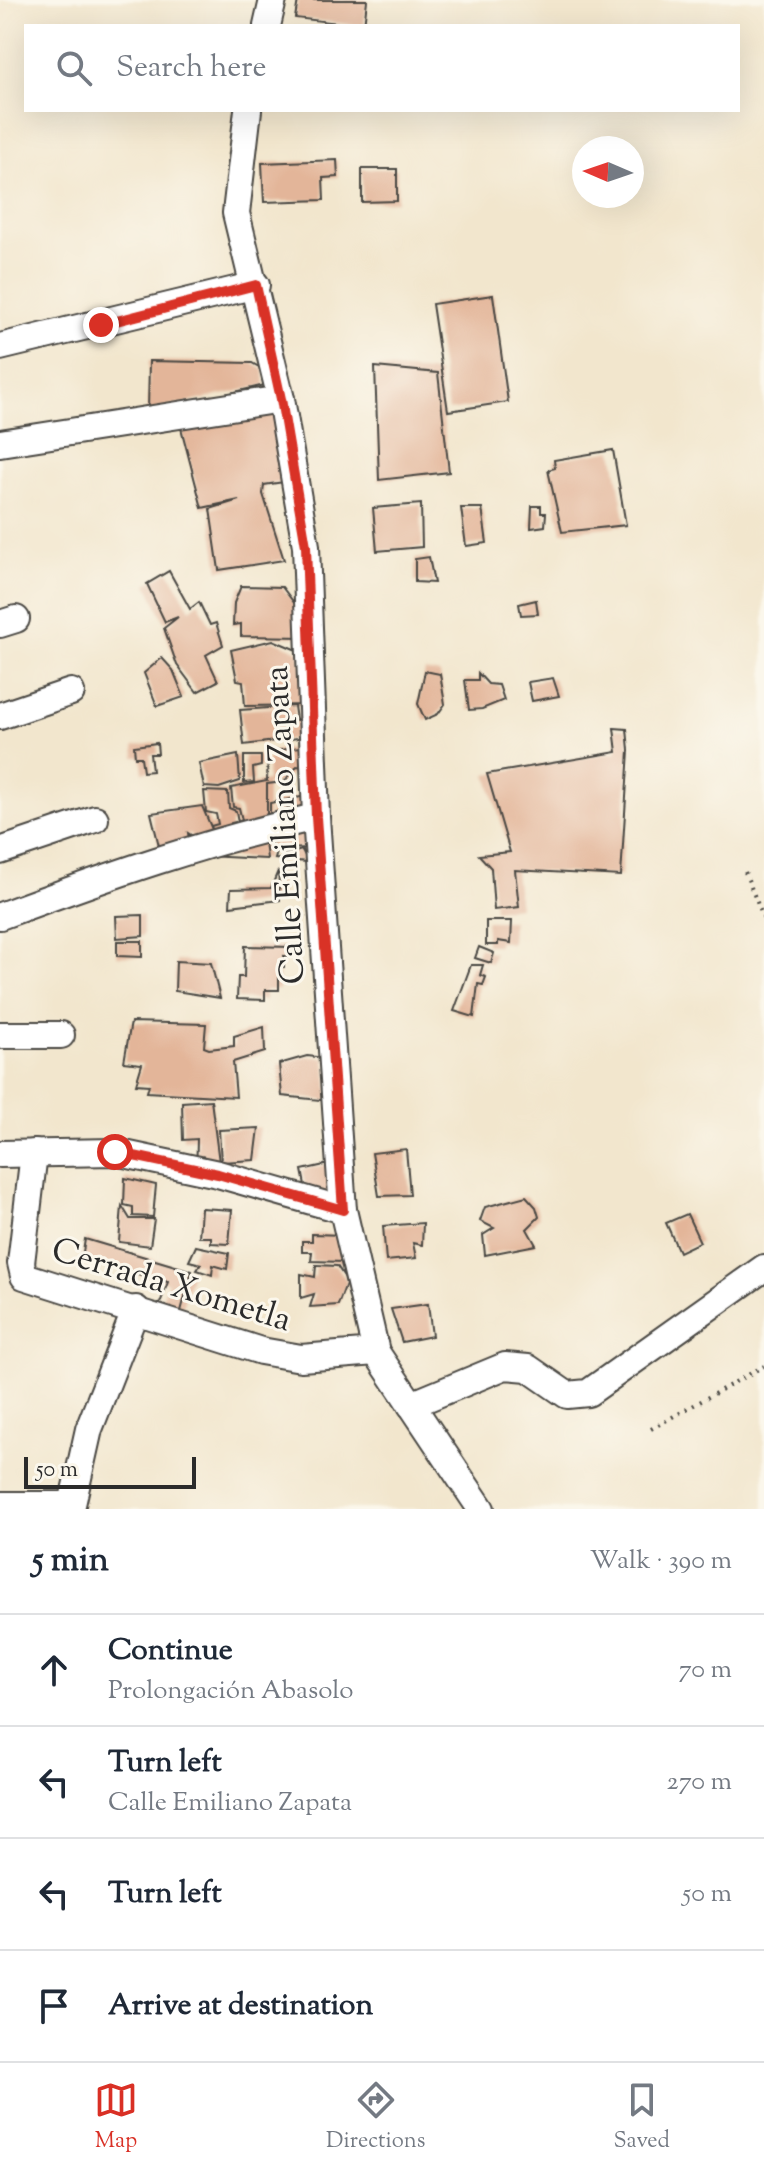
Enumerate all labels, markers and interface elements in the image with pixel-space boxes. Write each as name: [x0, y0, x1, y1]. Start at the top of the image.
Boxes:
search box: [24, 24, 740, 112]
icon: search: [52, 46, 96, 90]
text: Search here: [116, 47, 266, 90]
north arrow: [572, 136, 644, 208]
route end: [83, 307, 119, 343]
street label: Calle Emiliano Zapata: [254, 664, 319, 985]
route start: [97, 1134, 133, 1170]
street label: Cerrada Xometla: [45, 1227, 297, 1346]
scale bar: [24, 1453, 196, 1489]
text: 50 m: [36, 1455, 78, 1487]
text: 5 min: [32, 1537, 109, 1586]
text: Walk · 390 m: [590, 1543, 732, 1580]
text: Continue: [108, 1630, 233, 1673]
icon: ahead: [32, 1648, 76, 1692]
text: 70 m: [679, 1652, 732, 1689]
text: Prolongación Abasolo: [108, 1673, 354, 1710]
text: Turn left: [108, 1742, 222, 1785]
icon: left: [32, 1760, 76, 1804]
text: 270 m: [667, 1764, 732, 1801]
text: Calle Emiliano Zapata: [108, 1785, 352, 1822]
icon: left: [32, 1872, 76, 1916]
text: Turn left: [108, 1873, 222, 1916]
text: 50 m: [682, 1876, 732, 1913]
icon: arrive: [32, 1984, 76, 2028]
text: Arrive at destination: [108, 1985, 373, 2028]
tab: Map: [94, 2078, 138, 2158]
tab: Directions: [326, 2078, 425, 2158]
tab: Saved: [613, 2078, 670, 2158]

